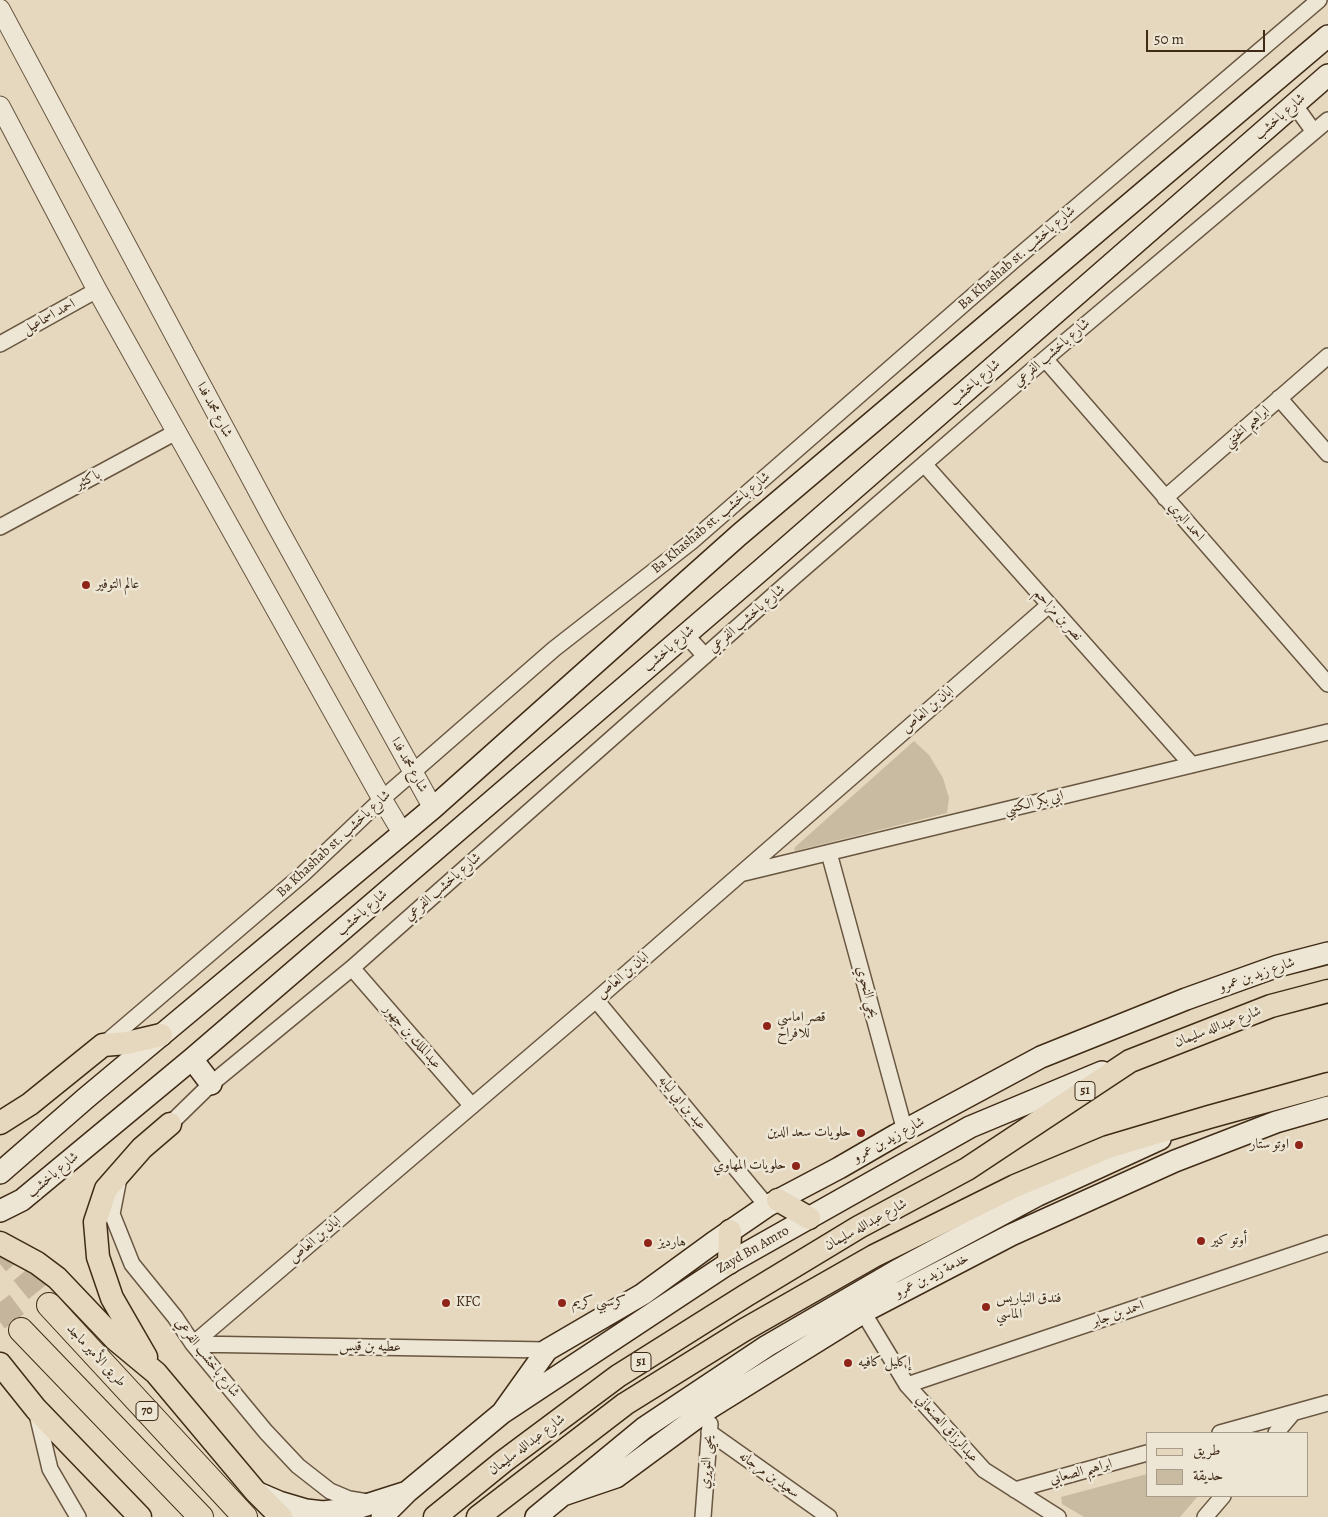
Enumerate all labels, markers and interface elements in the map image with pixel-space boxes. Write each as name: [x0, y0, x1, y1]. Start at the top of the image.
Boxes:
scale bar: [1148, 20, 1267, 52]
text: 50 m: [1154, 29, 1184, 49]
street label: شارع باخشب: [1251, 90, 1309, 144]
street label: Ba Khashab st. شارع باخشب: [955, 203, 1079, 313]
street label: احمد اسماعيل: [20, 296, 78, 338]
street label: شارع باخشب الفرعي: [1010, 315, 1094, 391]
street label: شارع باخشب: [946, 356, 1004, 410]
street label: شارع محمد فدا: [192, 379, 236, 441]
street label: ابراهيم الختني: [1221, 403, 1273, 451]
street label: باكثير: [72, 466, 104, 494]
street label: Ba Khashab st. شارع باخشب: [648, 468, 774, 578]
street label: احمد البري: [1164, 499, 1208, 545]
place label: عالم التوفير: [96, 577, 139, 593]
marker: عالم التوفير: [80, 579, 92, 591]
street label: شارع باخشب الفرعي: [705, 581, 789, 657]
street label: نصر بن مزاحم: [1030, 585, 1086, 645]
street label: شارع باخشب: [640, 622, 698, 676]
street label: ابان بن العاص: [898, 683, 958, 737]
street label: شارع محمد فدا: [387, 735, 431, 795]
street label: Ba Khashab st. شارع باخشب: [274, 787, 394, 901]
street label: ابي بكر الكتبي: [1003, 788, 1065, 818]
street label: شارع باخشب الفرعي: [401, 849, 485, 925]
street label: شارع باخشب: [333, 886, 391, 940]
street label: ابان بن العاص: [593, 949, 653, 1003]
street label: شارع زيد بن عمرو: [1217, 954, 1297, 996]
street label: يحي النحوي: [852, 964, 882, 1020]
street label: عبدالملك بن جهور: [379, 1001, 445, 1073]
street label: شارع عبدالله سليمان: [1172, 1003, 1264, 1051]
place label: قصر اماسي للافراح: [777, 1010, 826, 1042]
marker: قصر اماسي للافراح: [761, 1020, 773, 1032]
street label: عبد بن ابي لبابه: [654, 1072, 710, 1134]
road number: 51: [1075, 1082, 1095, 1100]
street label: شارع زيد بن عمرو: [850, 1113, 928, 1167]
place label: حلويات سعد الدين: [767, 1125, 851, 1141]
marker: حلويات سعد الدين: [855, 1127, 867, 1139]
place label: اوتو ستار: [1250, 1137, 1289, 1153]
marker: اوتو ستار: [1293, 1139, 1305, 1151]
street label: شارع باخشب: [24, 1149, 82, 1201]
place label: حلويات المهاوي: [713, 1158, 786, 1174]
marker: حلويات المهاوي: [790, 1160, 802, 1172]
street label: شارع عبدالله سليمان: [822, 1195, 910, 1255]
street label: ابان بن العاص: [285, 1213, 345, 1267]
street label: Zayd Bn Amro: [714, 1222, 792, 1278]
place label: أوتو كير: [1211, 1233, 1247, 1249]
place label: هارديز: [658, 1235, 686, 1251]
marker: أوتو كير: [1195, 1235, 1207, 1247]
marker: هارديز: [642, 1237, 654, 1249]
street label: خدمة زيد بن عمرو: [892, 1250, 972, 1302]
place label: فندق النباريس الماسي: [996, 1291, 1061, 1324]
place label: KFC: [456, 1295, 481, 1311]
place label: كرسبي كريم: [572, 1295, 626, 1311]
marker: KFC: [440, 1297, 452, 1309]
marker: كرسبي كريم: [556, 1297, 568, 1309]
street label: احمد بن جابر: [1090, 1297, 1146, 1331]
marker: فندق النباريس الماسي: [980, 1301, 992, 1313]
street label: شارع باخشب الفرعي: [171, 1315, 243, 1401]
street label: طريق الأمير ماجد: [63, 1321, 129, 1391]
street label: عطيه بن قيس: [339, 1338, 401, 1356]
road number: 51: [631, 1352, 651, 1371]
place label: إكليل كافيه: [858, 1355, 911, 1371]
marker: إكليل كافيه: [842, 1357, 854, 1369]
street label: عبدالرزاق الصنعاني: [912, 1392, 982, 1466]
road number: 70: [136, 1402, 158, 1420]
street label: شارع عبدالله سليمان: [485, 1411, 569, 1479]
legend: [1146, 1432, 1308, 1497]
street label: يحيى النويري: [697, 1434, 717, 1490]
text: طريق: [1193, 1440, 1220, 1460]
street label: سعيد بن مرجانه: [735, 1448, 803, 1502]
street label: ابراهيم الصعابي: [1048, 1456, 1114, 1488]
text: حديقة: [1193, 1465, 1223, 1485]

